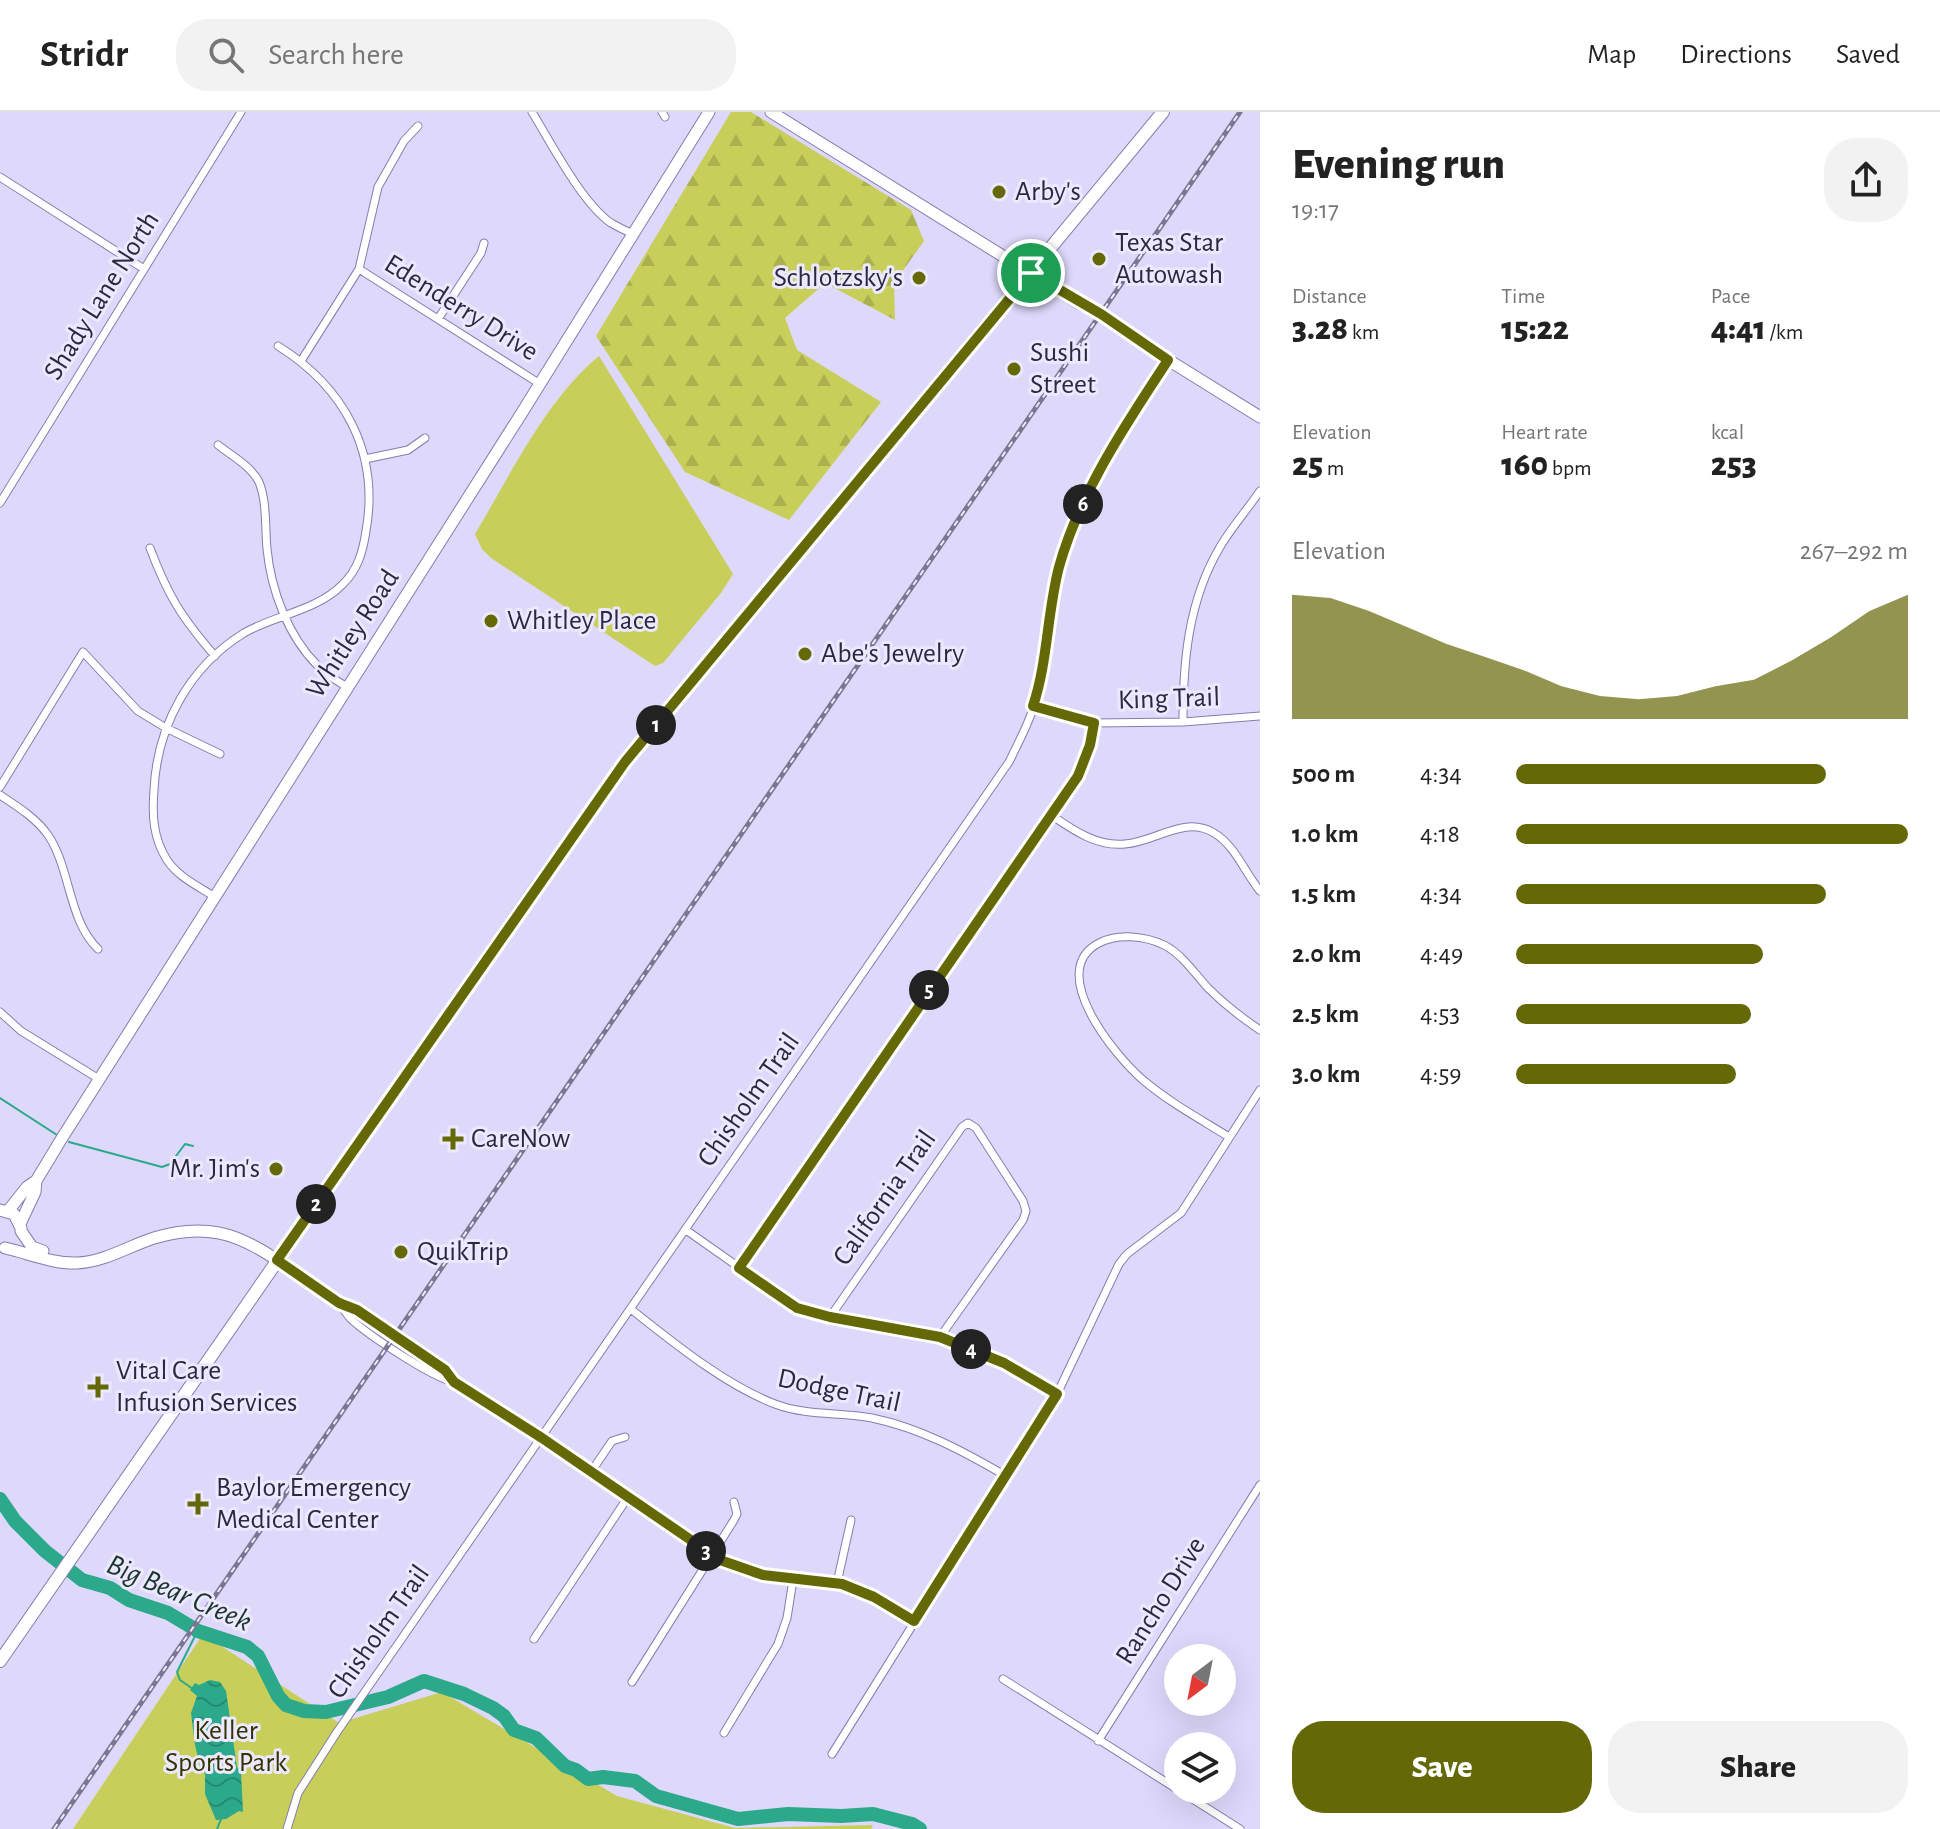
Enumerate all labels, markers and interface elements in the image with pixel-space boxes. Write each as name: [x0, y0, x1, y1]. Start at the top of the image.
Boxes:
search box: [176, 19, 736, 91]
icon: search: [204, 33, 248, 77]
text: Stridr: [40, 36, 128, 74]
text: Search here: [268, 40, 404, 70]
text: Map: [1587, 41, 1636, 69]
text: Directions: [1680, 41, 1792, 69]
text: Saved: [1836, 41, 1900, 69]
button: share: [1824, 138, 1908, 222]
text: Evening run: [1292, 143, 1505, 187]
place label: Arby's: [1015, 178, 1081, 206]
marker: Arby's: [990, 183, 1008, 201]
text: 19:17: [1292, 197, 1339, 223]
street label: Shady Lane North: [39, 207, 165, 385]
place label: Texas Star Autowash: [1115, 229, 1223, 289]
pin: [997, 239, 1065, 307]
street label: Edenderry Drive: [379, 250, 543, 366]
marker: Texas Star Autowash: [1090, 250, 1108, 268]
icon: arrive: [1009, 251, 1053, 295]
place label: Schlotzsky's: [774, 264, 903, 292]
marker: Schlotzsky's: [910, 269, 928, 287]
text: Distance: [1292, 285, 1367, 307]
text: Time: [1501, 285, 1545, 307]
text: Pace: [1711, 285, 1750, 307]
text: 3.28: [1292, 312, 1348, 346]
text: 15:22: [1501, 312, 1569, 346]
text: 4:41: [1711, 312, 1766, 346]
text: km: [1348, 321, 1379, 343]
text: /km: [1766, 321, 1803, 343]
place label: Sushi Street: [1030, 339, 1096, 399]
marker: Sushi Street: [1005, 360, 1023, 378]
text: Elevation: [1292, 421, 1372, 443]
text: Heart rate: [1501, 421, 1588, 443]
text: kcal: [1711, 421, 1744, 443]
text: 25: [1292, 448, 1323, 482]
text: 160: [1501, 448, 1548, 482]
text: 253: [1711, 448, 1757, 482]
text: m: [1323, 457, 1344, 479]
text: bpm: [1548, 457, 1592, 479]
pin: 6: [1063, 484, 1103, 524]
text: 6: [1078, 493, 1088, 515]
text: Elevation: [1292, 538, 1386, 564]
text: 267–292 m: [1800, 538, 1908, 564]
street label: Whitley Road: [301, 565, 405, 703]
place label: Whitley Place: [507, 607, 656, 635]
marker: Whitley Place: [482, 612, 500, 630]
place label: Abe's Jewelry: [821, 640, 964, 668]
marker: Abe's Jewelry: [796, 645, 814, 663]
street label: King Trail: [1117, 683, 1221, 715]
pin: 1: [636, 705, 676, 745]
text: 1: [652, 714, 660, 736]
text: 500 m: [1292, 761, 1355, 787]
text: 4:34: [1420, 761, 1462, 787]
text: 1.0 km: [1292, 821, 1359, 847]
text: 4:18: [1420, 821, 1460, 847]
text: 1.5 km: [1292, 881, 1356, 907]
text: 4:34: [1420, 881, 1462, 907]
text: 2.0 km: [1292, 941, 1362, 967]
text: 4:49: [1420, 941, 1463, 967]
pin: 5: [909, 970, 949, 1010]
text: 5: [924, 979, 934, 1001]
text: 2.5 km: [1292, 1001, 1359, 1027]
text: 4:53: [1420, 1001, 1460, 1027]
street label: Chisholm Trail: [693, 1028, 805, 1172]
text: 3.0 km: [1292, 1061, 1360, 1087]
text: 4:59: [1420, 1061, 1462, 1087]
place label: CareNow: [471, 1125, 570, 1153]
street label: California Trail: [828, 1125, 942, 1271]
marker: CareNow: [442, 1128, 464, 1150]
place label: Mr. Jim's: [169, 1155, 260, 1183]
marker: Mr. Jim's: [267, 1160, 285, 1178]
pin: 2: [296, 1184, 336, 1224]
text: 2: [311, 1193, 321, 1215]
place label: QuikTrip: [417, 1238, 509, 1266]
marker: QuikTrip: [392, 1243, 410, 1261]
pin: 4: [951, 1329, 991, 1369]
text: 4: [965, 1338, 977, 1360]
place label: Vital Care Infusion Services: [116, 1357, 297, 1417]
street label: Dodge Trail: [775, 1364, 903, 1418]
marker: Vital Care Infusion Services: [87, 1376, 109, 1398]
place label: Baylor Emergency Medical Center: [216, 1474, 411, 1534]
marker: Baylor Emergency Medical Center: [187, 1493, 209, 1515]
pin: 3: [686, 1531, 726, 1571]
street label: Rancho Drive: [1111, 1533, 1211, 1669]
text: 3: [701, 1540, 711, 1562]
water label: Big Bear Creek: [102, 1549, 256, 1637]
street label: Chisholm Trail: [323, 1560, 435, 1704]
north arrow: [1164, 1644, 1236, 1716]
map controls: [1164, 1644, 1236, 1804]
park label: Keller Sports Park: [165, 1717, 287, 1777]
button: Save: [1292, 1721, 1592, 1813]
button: Share: [1608, 1721, 1908, 1813]
button: layers: [1164, 1732, 1236, 1804]

